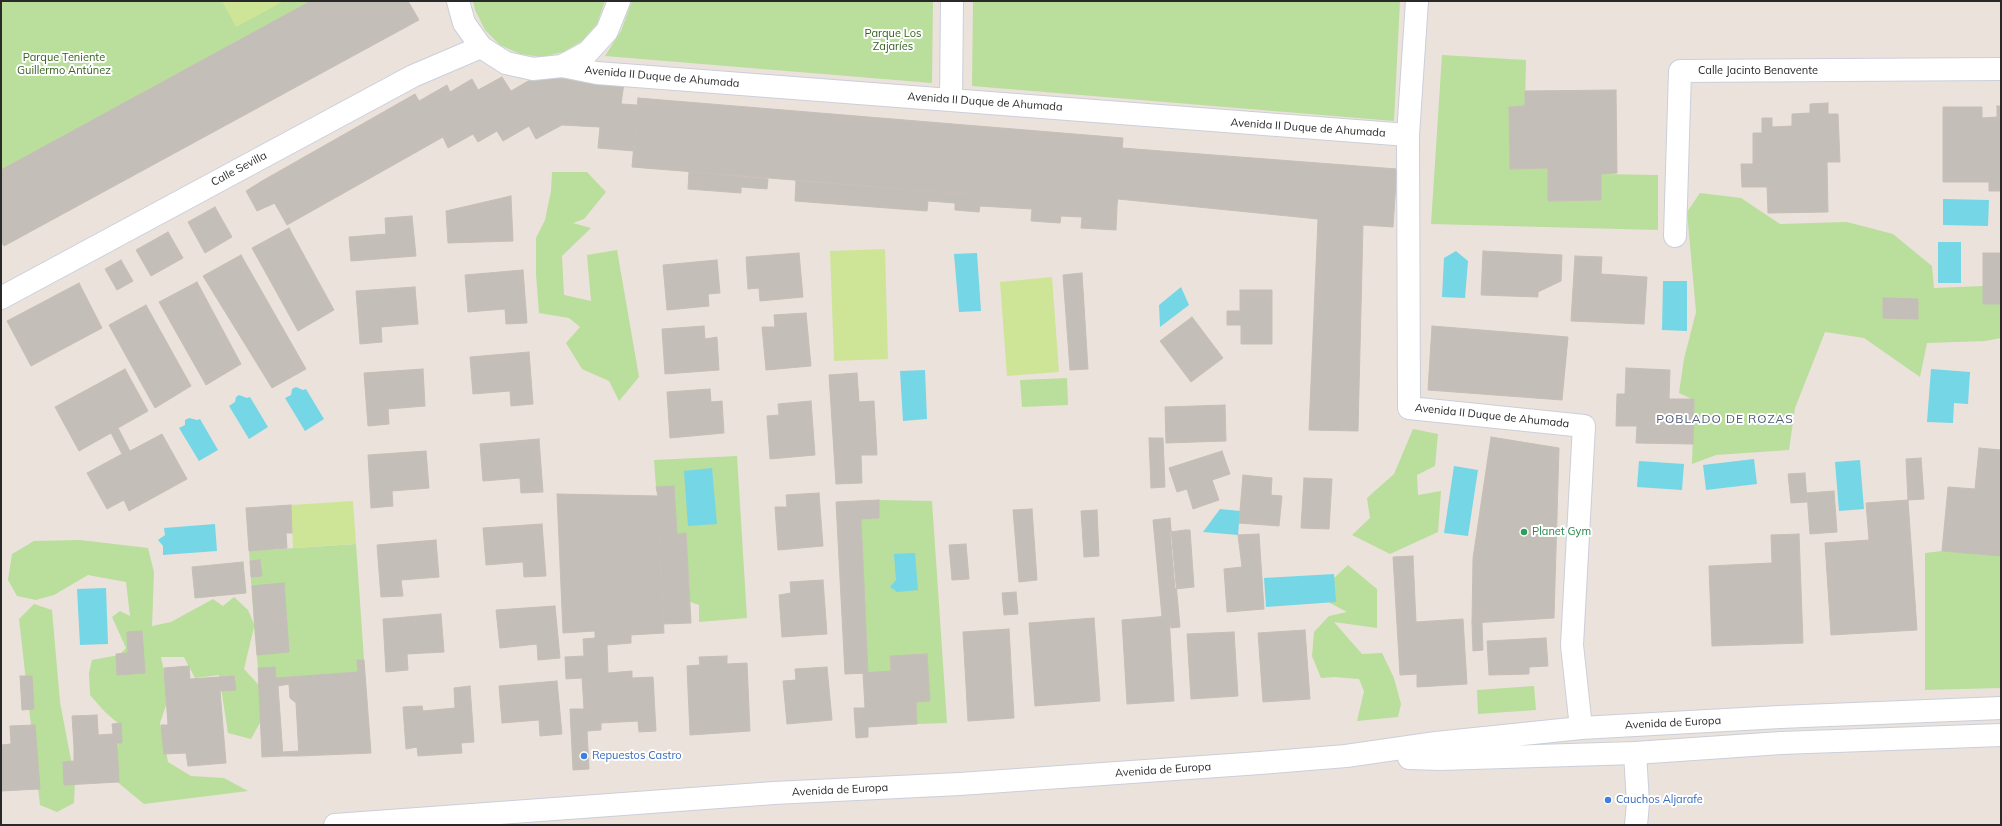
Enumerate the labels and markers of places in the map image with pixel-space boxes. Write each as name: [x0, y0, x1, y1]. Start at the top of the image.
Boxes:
place label: Planet Gym: [1532, 525, 1591, 539]
marker: Planet Gym: [1519, 527, 1529, 537]
place label: Repuestos Castro: [592, 749, 682, 763]
marker: Repuestos Castro: [579, 751, 589, 761]
place label: Cauchos Aljarafe: [1616, 793, 1703, 807]
marker: Cauchos Aljarafe: [1603, 795, 1613, 805]

